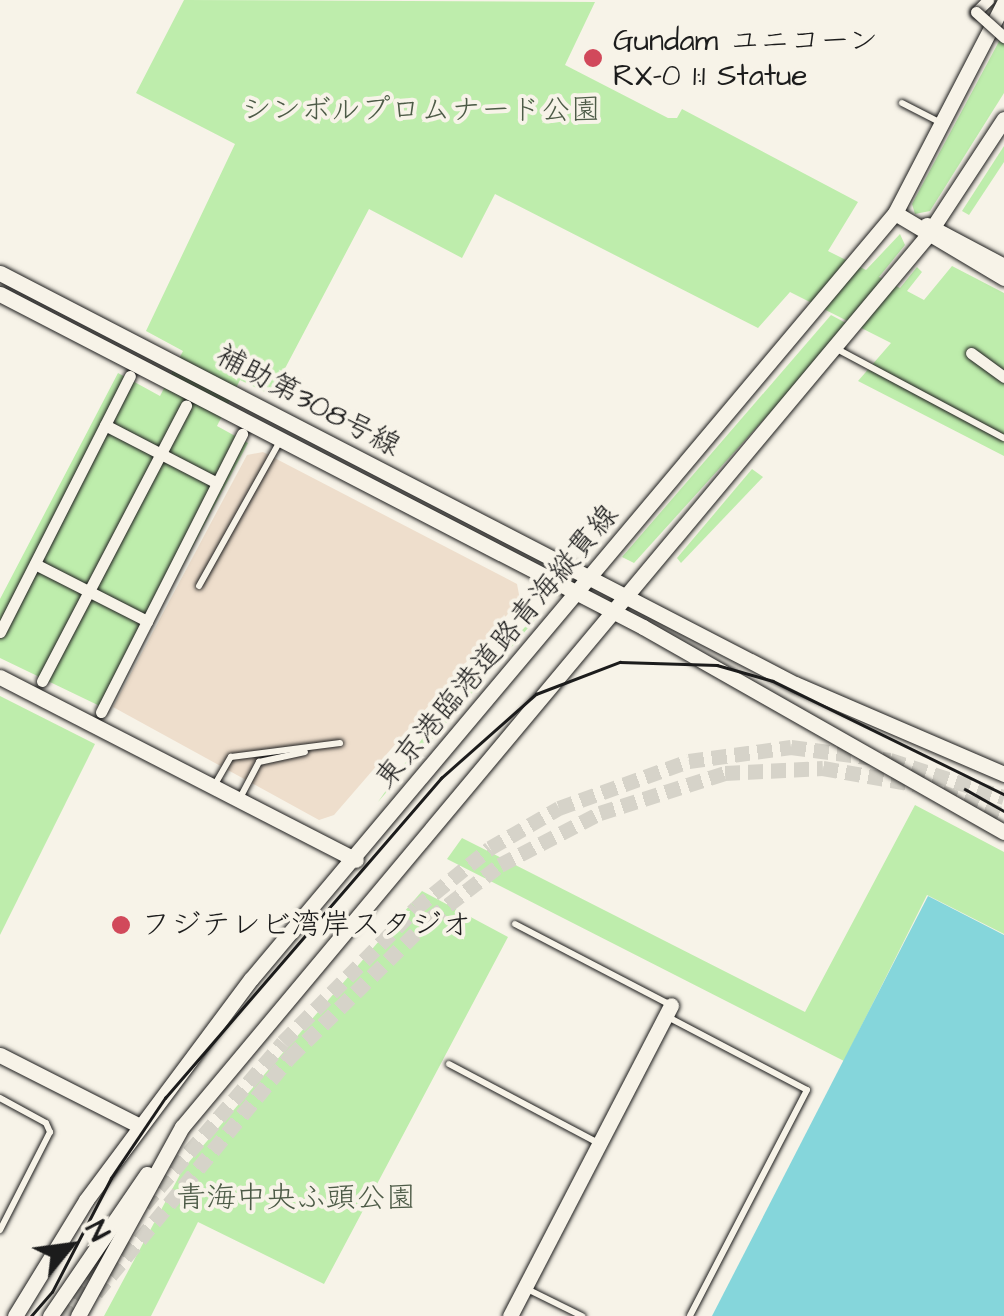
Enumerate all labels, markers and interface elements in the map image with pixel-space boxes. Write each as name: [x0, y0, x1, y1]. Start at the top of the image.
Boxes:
place label: Gundam ユニコーン RX-0 1:1 Statue: [613, 23, 880, 94]
marker: Gundam ユニコーン RX-0 1:1 Statue: [582, 47, 604, 69]
park label: シンボルプロムナード公園: [241, 92, 601, 128]
street label: 補助第308号線: [210, 337, 406, 465]
street label: 東京港臨港道路青海縦貫線: [368, 498, 626, 796]
place label: フジテレビ湾岸スタジオ: [141, 907, 471, 943]
marker: フジテレビ湾岸スタジオ: [110, 914, 132, 936]
park label: 青海中央ふ頭公園: [176, 1180, 416, 1216]
north arrow: [20, 1196, 120, 1296]
text: N: [75, 1214, 118, 1248]

